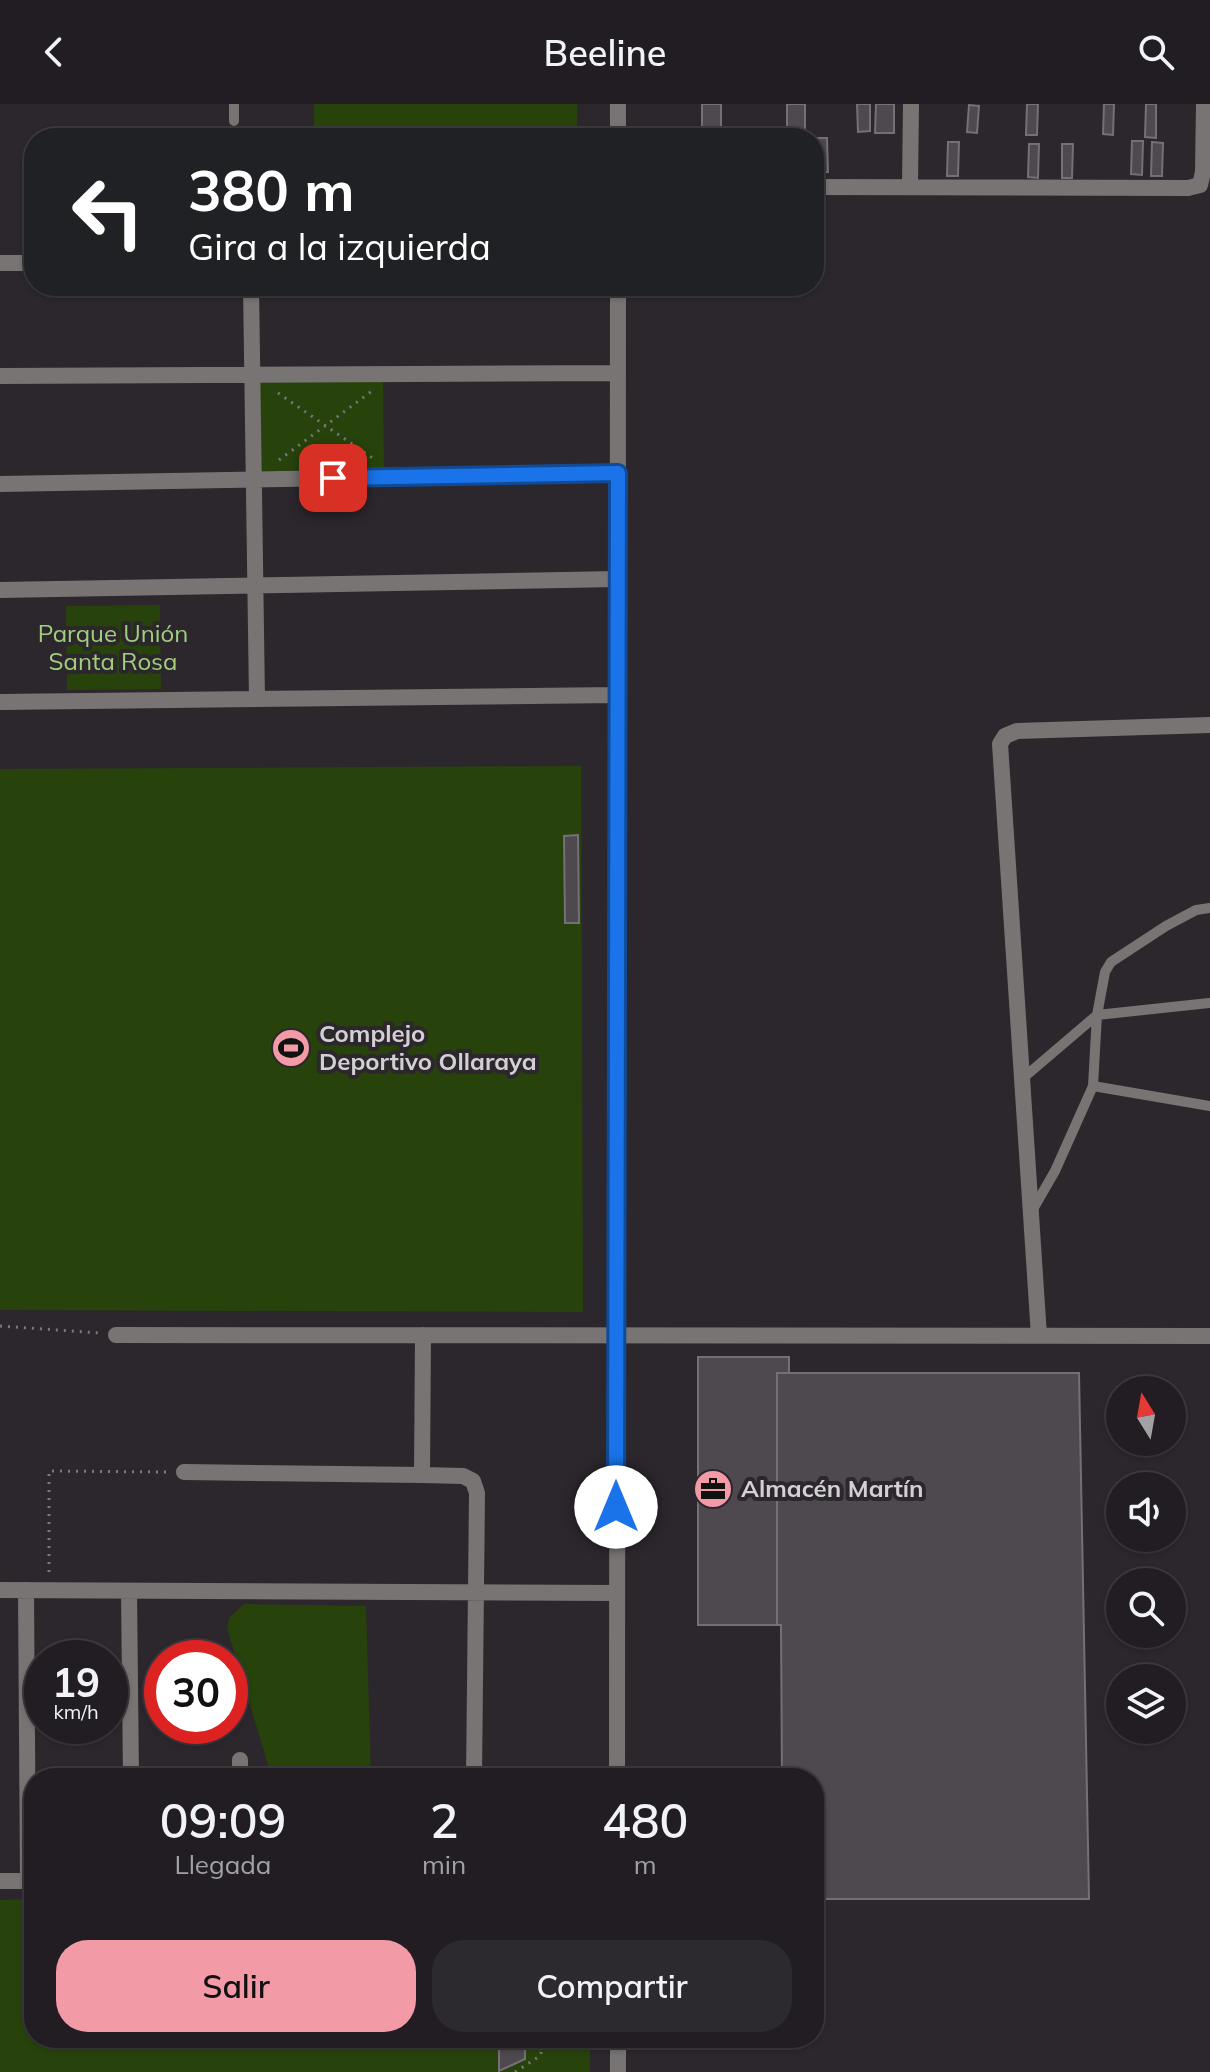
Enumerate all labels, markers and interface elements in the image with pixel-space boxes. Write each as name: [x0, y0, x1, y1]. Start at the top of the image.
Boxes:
icon: back: [32, 30, 76, 74]
text: Beeline: [544, 30, 666, 75]
icon: search: [1134, 30, 1178, 74]
text: 380 m: [188, 155, 355, 225]
icon: left: [56, 160, 160, 264]
text: Gira a la izquierda: [188, 224, 491, 269]
pin: [299, 444, 367, 512]
icon: arrive: [311, 456, 355, 500]
park label: Parque Unión Santa Rosa: [38, 618, 188, 676]
place label: Complejo Deportivo Ollaraya: [319, 1018, 537, 1076]
sports icon: Complejo Deportivo Ollaraya: [270, 1027, 312, 1069]
north arrow: [1106, 1376, 1186, 1456]
map controls: [1106, 1376, 1186, 1744]
position arrow: [574, 1465, 658, 1549]
office icon: Almacén Martín: [692, 1468, 734, 1510]
button: sound: [1106, 1472, 1186, 1552]
place label: Almacén Martín: [741, 1473, 923, 1503]
button: search: [1106, 1568, 1186, 1648]
speed limit sign: 30: [144, 1640, 248, 1744]
text: 19: [52, 1657, 100, 1707]
button: layers: [1106, 1664, 1186, 1744]
text: km/h: [53, 1699, 99, 1724]
text: 09:09: [160, 1790, 286, 1850]
text: 2: [430, 1790, 458, 1850]
text: 480: [602, 1790, 688, 1850]
text: Llegada: [174, 1848, 271, 1881]
text: min: [422, 1848, 466, 1881]
text: m: [634, 1848, 657, 1881]
button: Salir: [56, 1940, 416, 2032]
button: Compartir: [432, 1940, 792, 2032]

